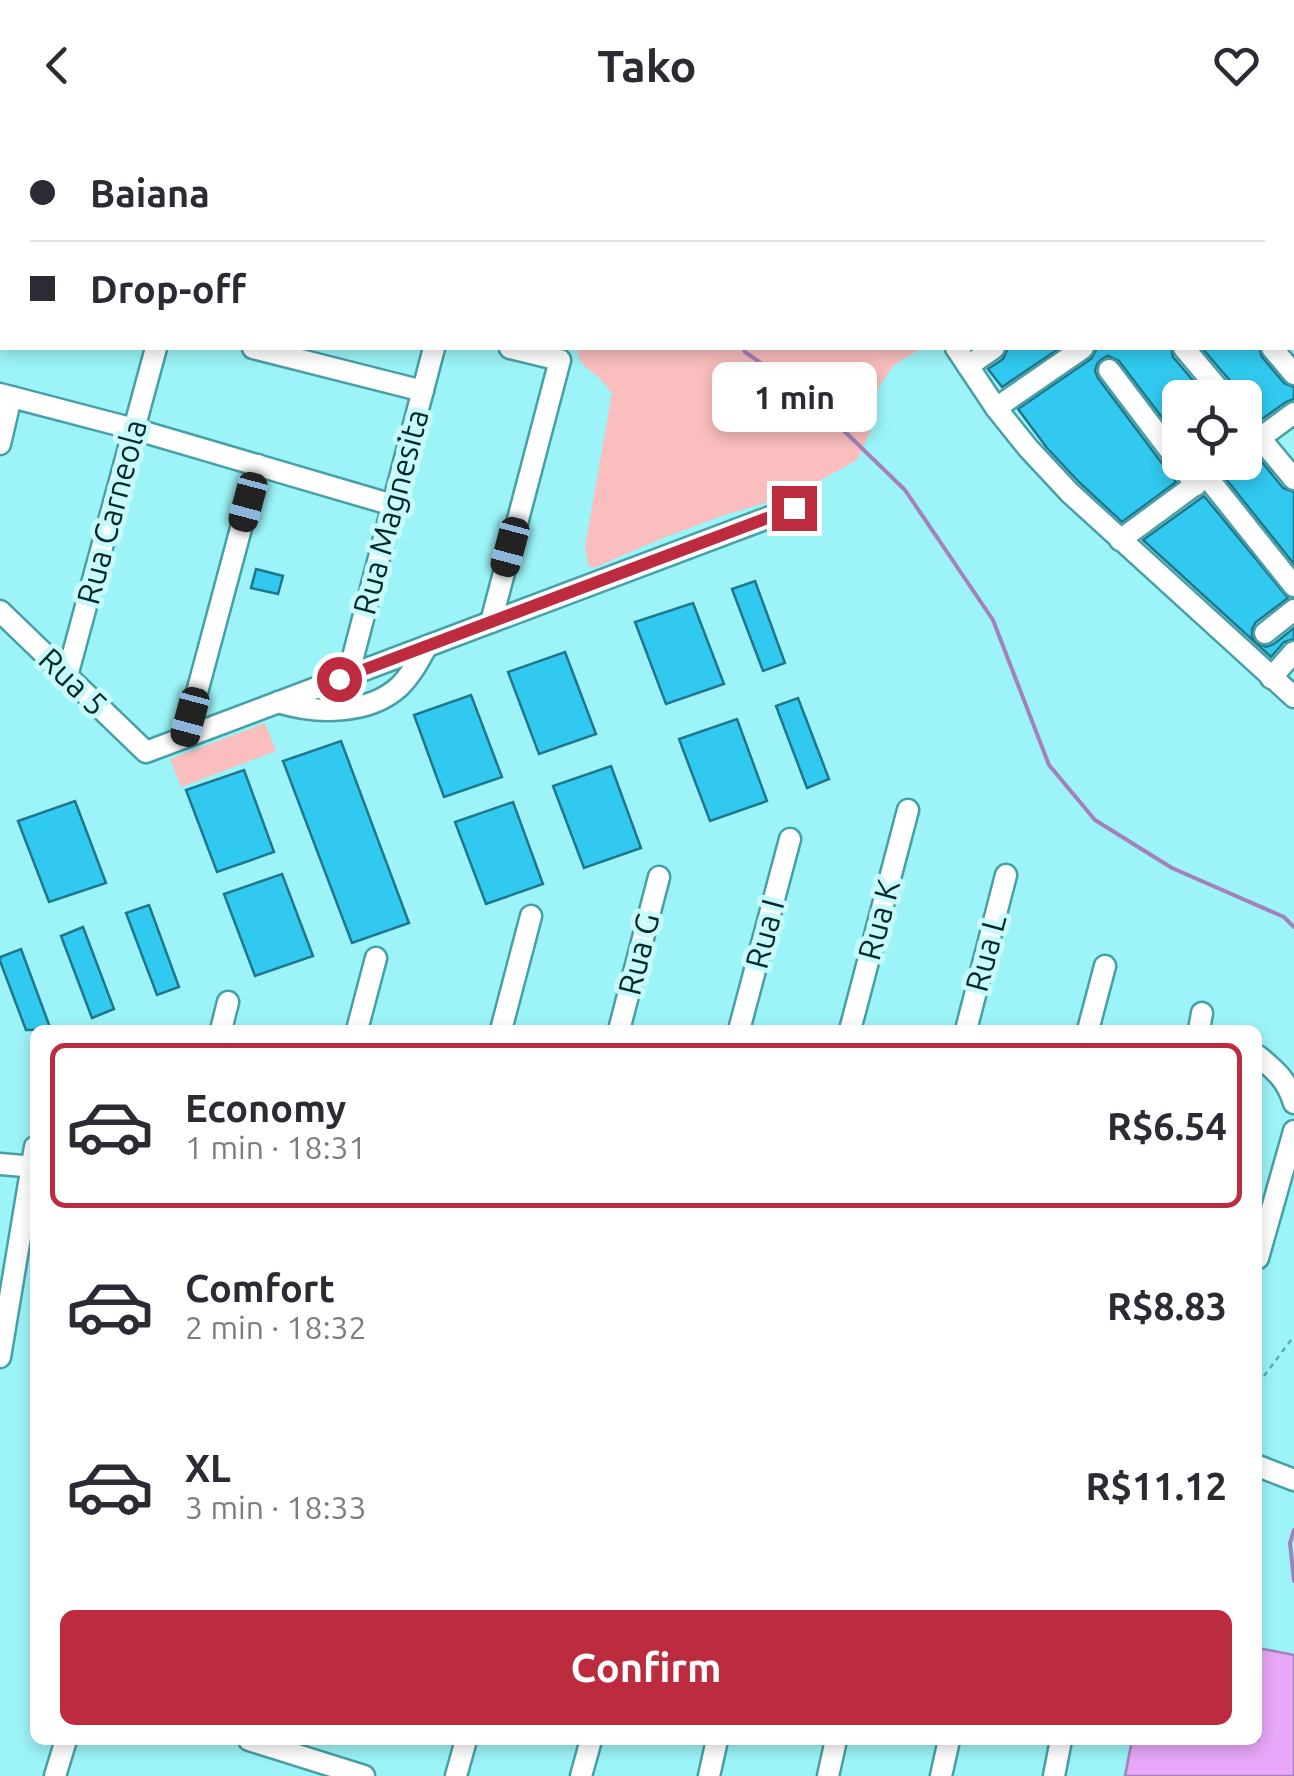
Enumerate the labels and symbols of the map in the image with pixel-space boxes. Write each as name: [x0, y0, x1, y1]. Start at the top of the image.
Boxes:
callout: 1 min: [712, 363, 876, 433]
street label: Rua Magnesita: [345, 405, 435, 618]
street label: Rua Carneola: [69, 415, 153, 608]
car: [226, 469, 270, 535]
route end: [772, 486, 817, 531]
car: [488, 514, 532, 580]
street label: Rua 5: [32, 641, 115, 722]
route start: [317, 657, 362, 702]
car: [168, 684, 212, 750]
street label: Rua K: [850, 875, 906, 964]
street label: Rua I: [738, 895, 791, 972]
street label: Rua G: [611, 909, 666, 998]
street label: Rua L: [958, 910, 1013, 995]

